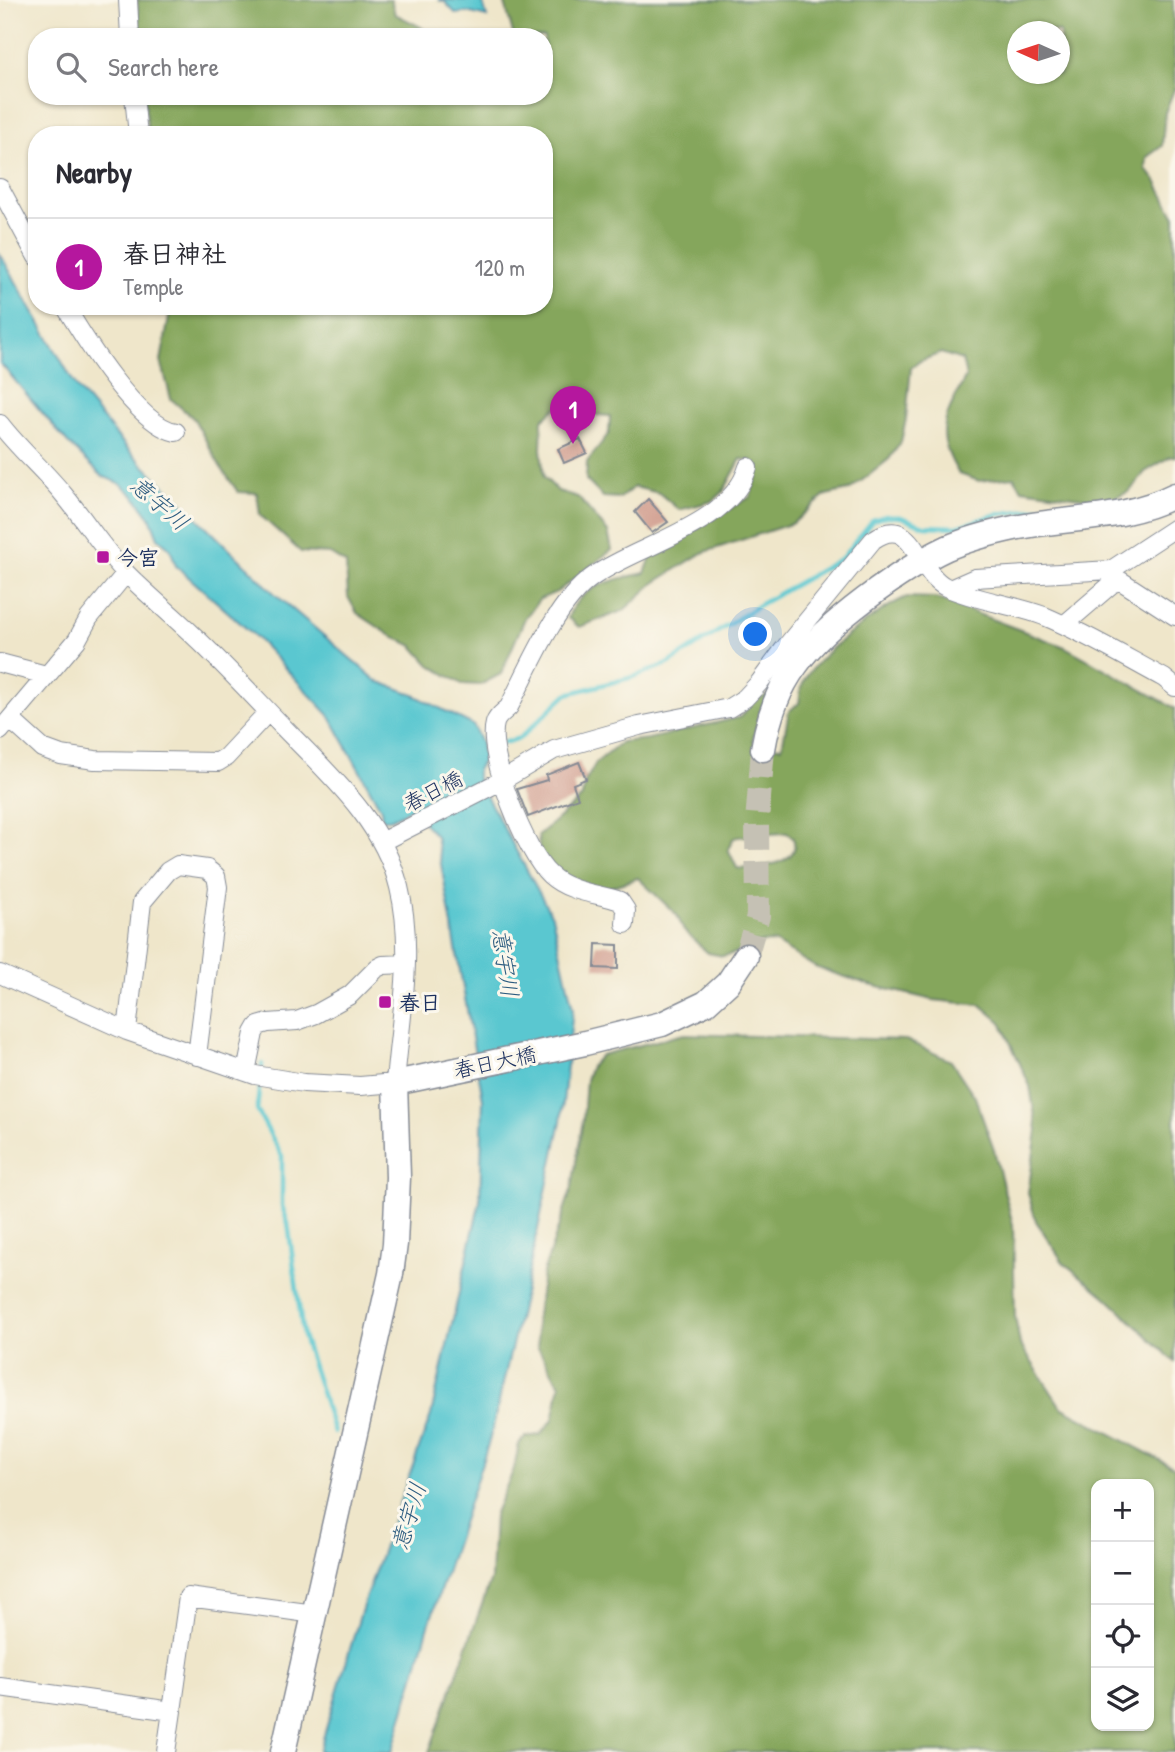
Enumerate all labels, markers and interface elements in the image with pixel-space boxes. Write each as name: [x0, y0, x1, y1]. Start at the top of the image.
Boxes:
north arrow: [1007, 21, 1070, 84]
search box: [28, 28, 553, 105]
icon: search: [52, 48, 90, 86]
text: Search here: [108, 49, 219, 84]
text: Nearby: [56, 152, 132, 192]
text: 春日神社: [123, 236, 227, 271]
text: 1: [75, 252, 83, 283]
text: 120 m: [475, 252, 525, 283]
text: Temple: [123, 271, 184, 302]
pin: 1: [550, 386, 596, 444]
water label: 意宇川: [124, 469, 196, 537]
place label: 今宮: [117, 543, 159, 572]
marker: 今宮: [95, 549, 111, 565]
your location: [738, 617, 772, 651]
street label: 春日橋: [398, 764, 468, 818]
water label: 意宇川: [486, 927, 526, 999]
place label: 春日: [399, 988, 441, 1017]
marker: 春日: [377, 994, 393, 1010]
street label: 春日大橋: [451, 1039, 539, 1085]
water label: 意宇川: [383, 1478, 433, 1554]
map controls: [1091, 1479, 1154, 1731]
button: +: [1091, 1479, 1154, 1542]
button: −: [1091, 1542, 1154, 1605]
button: locate: [1091, 1605, 1154, 1668]
button: layers: [1091, 1668, 1154, 1731]

